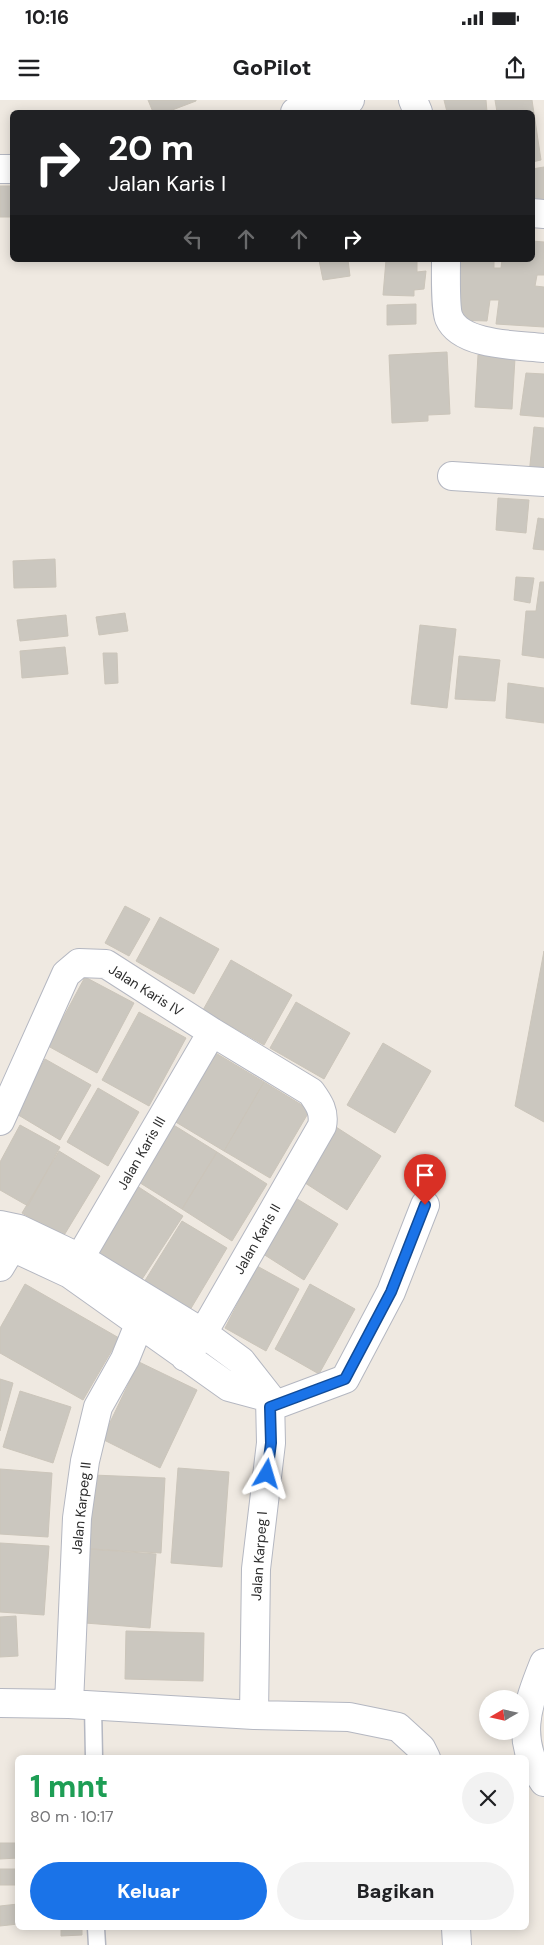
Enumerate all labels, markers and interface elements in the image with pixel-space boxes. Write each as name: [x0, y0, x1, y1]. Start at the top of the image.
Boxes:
text: 10:16: [25, 5, 69, 30]
text: GoPilot: [233, 53, 311, 82]
icon: menu: [15, 54, 43, 82]
icon: share: [501, 54, 529, 82]
text: 20 m: [108, 125, 194, 171]
icon: right: [25, 130, 90, 195]
text: Jalan Karis I: [108, 169, 226, 198]
icon: left: [179, 225, 207, 253]
icon: ahead: [232, 225, 260, 253]
icon: ahead: [285, 225, 313, 253]
icon: right: [338, 225, 366, 253]
street label: Jalan Karis IV: [105, 960, 187, 1020]
street label: Jalan Karis III: [113, 1113, 169, 1193]
pin: [404, 1154, 446, 1205]
icon: arrive: [411, 1161, 439, 1189]
street label: Jalan Karis II: [230, 1201, 284, 1277]
position arrow: [240, 1447, 292, 1499]
street label: Jalan Karpeg II: [67, 1461, 95, 1555]
street label: Jalan Karpeg I: [247, 1511, 271, 1601]
north arrow: [479, 1690, 529, 1740]
map controls: [479, 1690, 529, 1740]
text: 1 mnt: [30, 1767, 108, 1806]
button: close: [462, 1772, 514, 1824]
text: 80 m · 10:17: [30, 1806, 114, 1827]
button: Keluar: [30, 1862, 267, 1920]
button: Bagikan: [277, 1862, 514, 1920]

